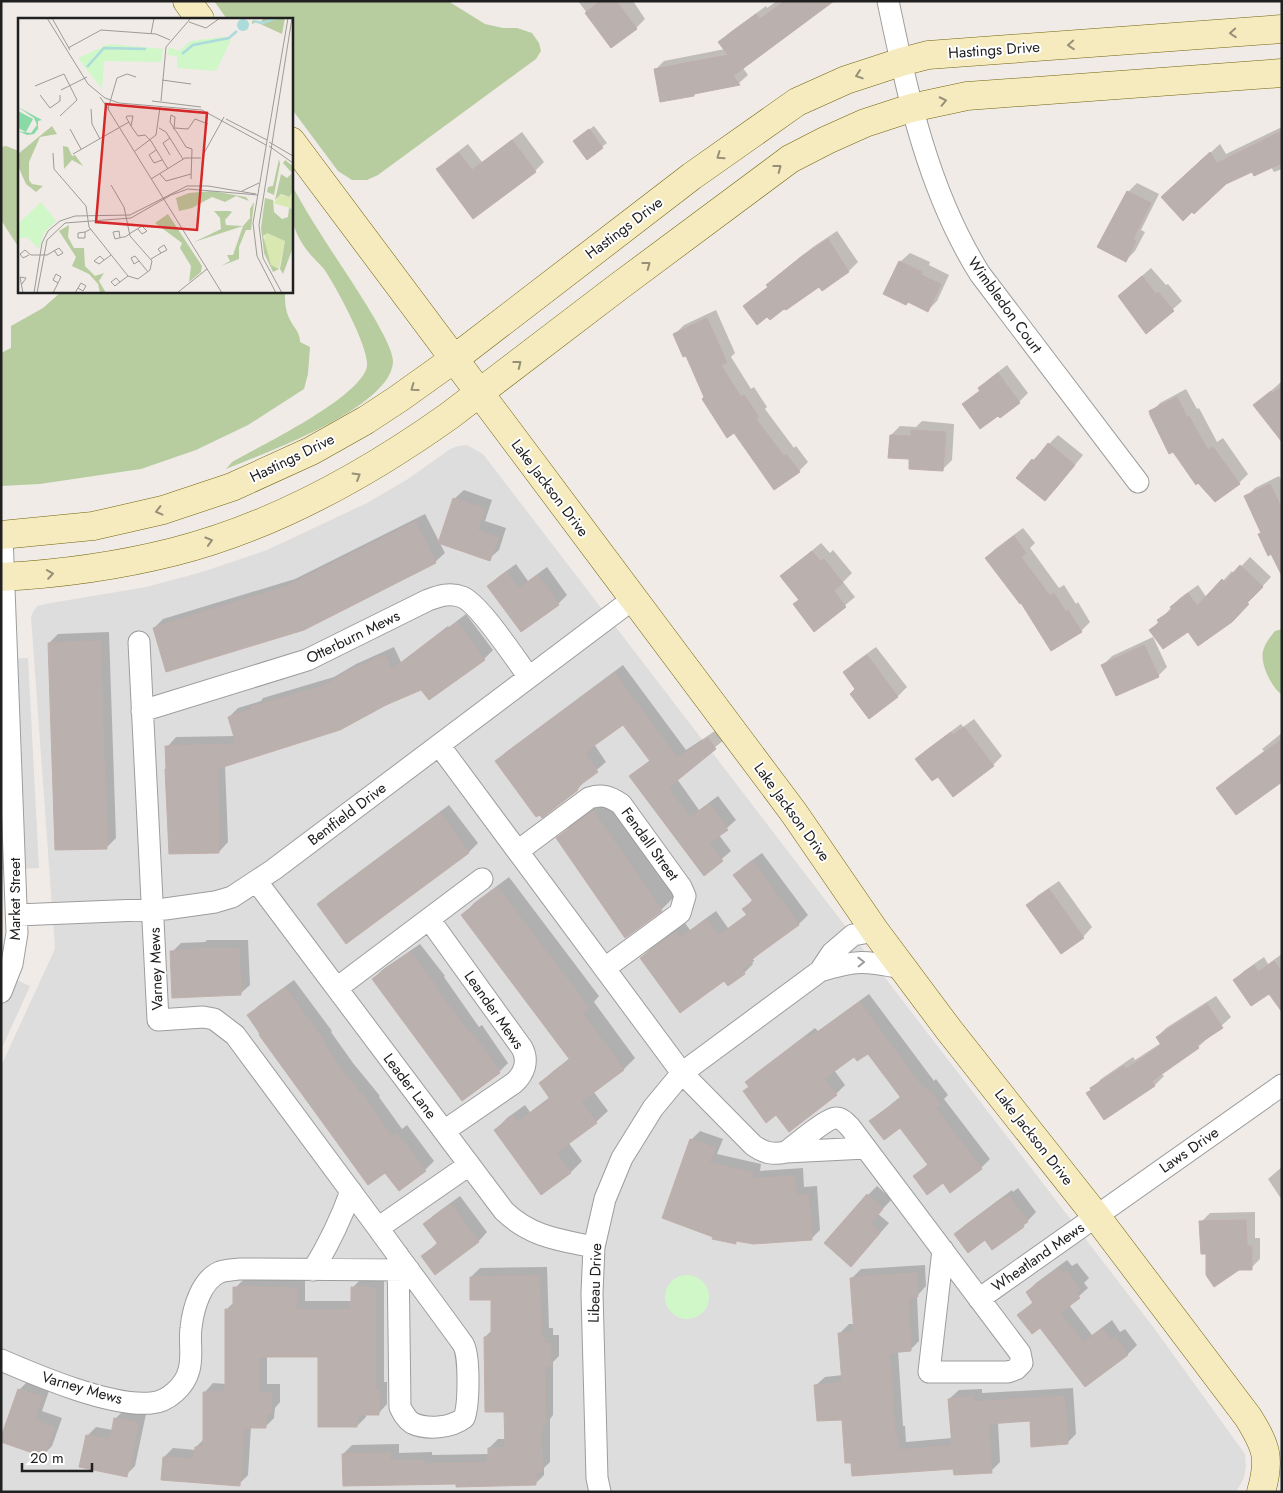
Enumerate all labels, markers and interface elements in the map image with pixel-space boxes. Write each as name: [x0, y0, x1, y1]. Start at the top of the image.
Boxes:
inset map: [18, 18, 292, 292]
one-way arrow: [1229, 27, 1237, 38]
street label: Hastings Drive: [947, 36, 1041, 64]
one-way arrow: [1067, 39, 1075, 50]
one-way arrow: [856, 69, 864, 79]
one-way arrow: [939, 96, 948, 107]
one-way arrow: [717, 151, 726, 159]
one-way arrow: [772, 166, 781, 174]
street label: Hastings Drive: [581, 191, 667, 264]
street label: Wimbledon Court: [962, 252, 1048, 358]
one-way arrow: [641, 262, 651, 271]
one-way arrow: [512, 361, 521, 369]
one-way arrow: [411, 382, 420, 390]
street label: Hastings Drive: [246, 428, 338, 488]
street label: Lake Jackson Drive: [506, 435, 594, 542]
one-way arrow: [351, 472, 360, 482]
one-way arrow: [154, 505, 163, 516]
one-way arrow: [204, 537, 212, 547]
one-way arrow: [46, 569, 54, 580]
street label: Otterburn Mews: [302, 605, 404, 669]
street label: Lake Jackson Drive: [749, 758, 835, 866]
street label: Bentfield Drive: [303, 777, 391, 851]
street label: Fendall Street: [616, 803, 684, 885]
street label: Market Street: [4, 857, 26, 940]
street label: Varney Mews: [144, 927, 168, 1011]
one-way arrow: [858, 957, 866, 967]
street label: Leander Mews: [459, 966, 529, 1054]
street label: Leader Lane: [378, 1049, 442, 1124]
street label: Lake Jackson Drive: [989, 1084, 1079, 1190]
street label: Laws Drive: [1155, 1121, 1223, 1179]
street label: Wheatland Mews: [987, 1217, 1089, 1297]
street label: Libeau Drive: [583, 1242, 607, 1323]
street label: Varney Mews: [39, 1366, 125, 1410]
scale bar: [22, 1440, 92, 1472]
text: 20 m: [30, 1447, 64, 1469]

